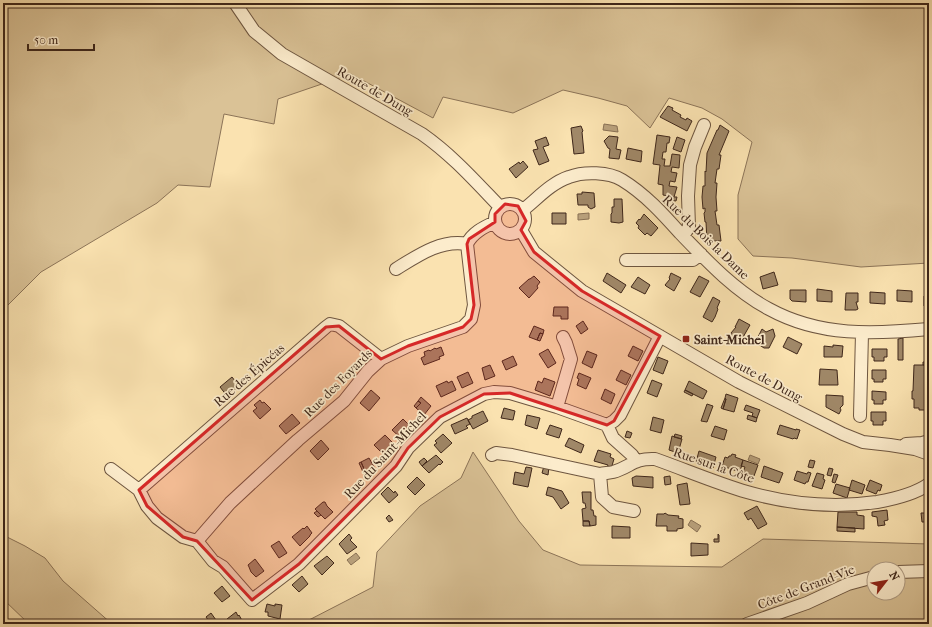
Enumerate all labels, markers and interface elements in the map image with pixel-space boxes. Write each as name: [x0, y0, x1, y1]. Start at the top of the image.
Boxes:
scale bar: [28, 26, 94, 52]
text: 50 m: [34, 33, 58, 47]
street label: Route de Dung: [334, 63, 416, 119]
street label: Rue du Bois la Dame: [659, 192, 753, 283]
place label: Saint-Michel: [694, 332, 765, 347]
marker: Saint-Michel: [681, 334, 691, 344]
street label: Rue des Épicéas: [211, 340, 287, 410]
street label: Rue des Foyards: [301, 346, 375, 420]
street label: Route de Dung: [723, 351, 806, 405]
street label: Rue du Saint-Michel: [341, 408, 429, 502]
street label: Rue sur la Côte: [671, 444, 757, 486]
street label: Côte de Grand-Vie: [755, 561, 857, 612]
north arrow: [866, 561, 906, 601]
text: N: [886, 569, 902, 584]

